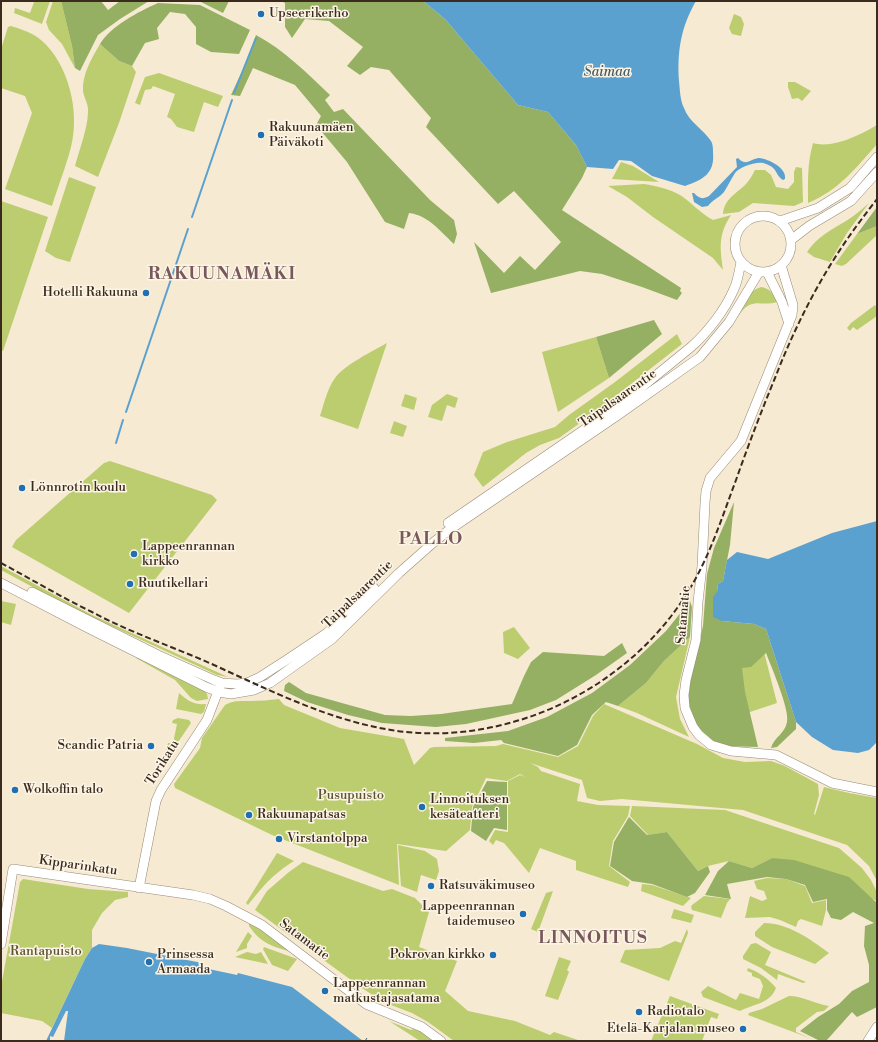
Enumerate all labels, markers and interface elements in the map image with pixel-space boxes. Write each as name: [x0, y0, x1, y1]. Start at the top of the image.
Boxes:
place label: Upseerikerho: [269, 6, 349, 22]
marker: Upseerikerho: [256, 9, 266, 19]
water label: Saimaa: [583, 65, 631, 81]
place label: Rakuunamäen Päiväkoti: [269, 120, 353, 151]
marker: Rakuunamäen Päiväkoti: [256, 130, 266, 140]
district label: RAKUUNAMÄKI: [148, 265, 296, 285]
place label: Hotelli Rakuuna: [42, 285, 138, 301]
marker: Hotelli Rakuuna: [141, 288, 151, 298]
street label: Taipalsaarentie: [576, 366, 660, 432]
place label: Lönnrotin koulu: [30, 480, 126, 496]
marker: Lönnrotin koulu: [17, 483, 27, 493]
district label: PALLO: [399, 530, 463, 550]
place label: Lappeenrannan kirkko: [142, 539, 235, 570]
marker: Lappeenrannan kirkko: [129, 549, 139, 559]
street label: Taipalsaarentie: [320, 558, 396, 632]
place label: Ruutikellari: [138, 576, 208, 592]
marker: Ruutikellari: [125, 579, 135, 589]
street label: Satamatie: [674, 585, 694, 645]
street label: Torikatu: [143, 737, 183, 789]
place label: Scandic Patria: [58, 738, 143, 754]
marker: Scandic Patria: [146, 741, 156, 751]
place label: Wolkoffin talo: [23, 782, 103, 798]
marker: Wolkoffin talo: [10, 785, 20, 795]
park label: Pusupuisto: [318, 788, 384, 804]
place label: Linnoituksen kesäteatteri: [430, 792, 509, 823]
marker: Linnoituksen kesäteatteri: [417, 802, 427, 812]
place label: Rakuunapatsas: [257, 807, 346, 823]
marker: Rakuunapatsas: [244, 810, 254, 820]
place label: Virstantolppa: [287, 831, 368, 847]
marker: Virstantolppa: [274, 834, 284, 844]
street label: Kipparinkatu: [38, 853, 118, 879]
place label: Ratsuväkimuseo: [439, 878, 535, 894]
marker: Ratsuväkimuseo: [426, 881, 436, 891]
place label: Lappeenrannan taidemuseo: [422, 899, 515, 930]
marker: Lappeenrannan taidemuseo: [518, 909, 528, 919]
street label: Satamatie: [276, 916, 332, 964]
district label: LINNOITUS: [538, 929, 648, 949]
park label: Rantapuisto: [10, 944, 82, 960]
place label: Prinsessa Armaada: [157, 947, 214, 978]
place label: Pokrovan kirkko: [390, 947, 485, 963]
marker: Pokrovan kirkko: [488, 950, 498, 960]
marker: Prinsessa Armaada: [144, 957, 154, 967]
place label: Lappeenrannan matkustajasatama: [333, 976, 440, 1007]
marker: Lappeenrannan matkustajasatama: [320, 986, 330, 996]
place label: Radiotalo: [647, 1004, 704, 1020]
marker: Radiotalo: [634, 1007, 644, 1017]
place label: Etelä-Karjalan museo: [607, 1021, 735, 1037]
marker: Etelä-Karjalan museo: [738, 1024, 748, 1034]

